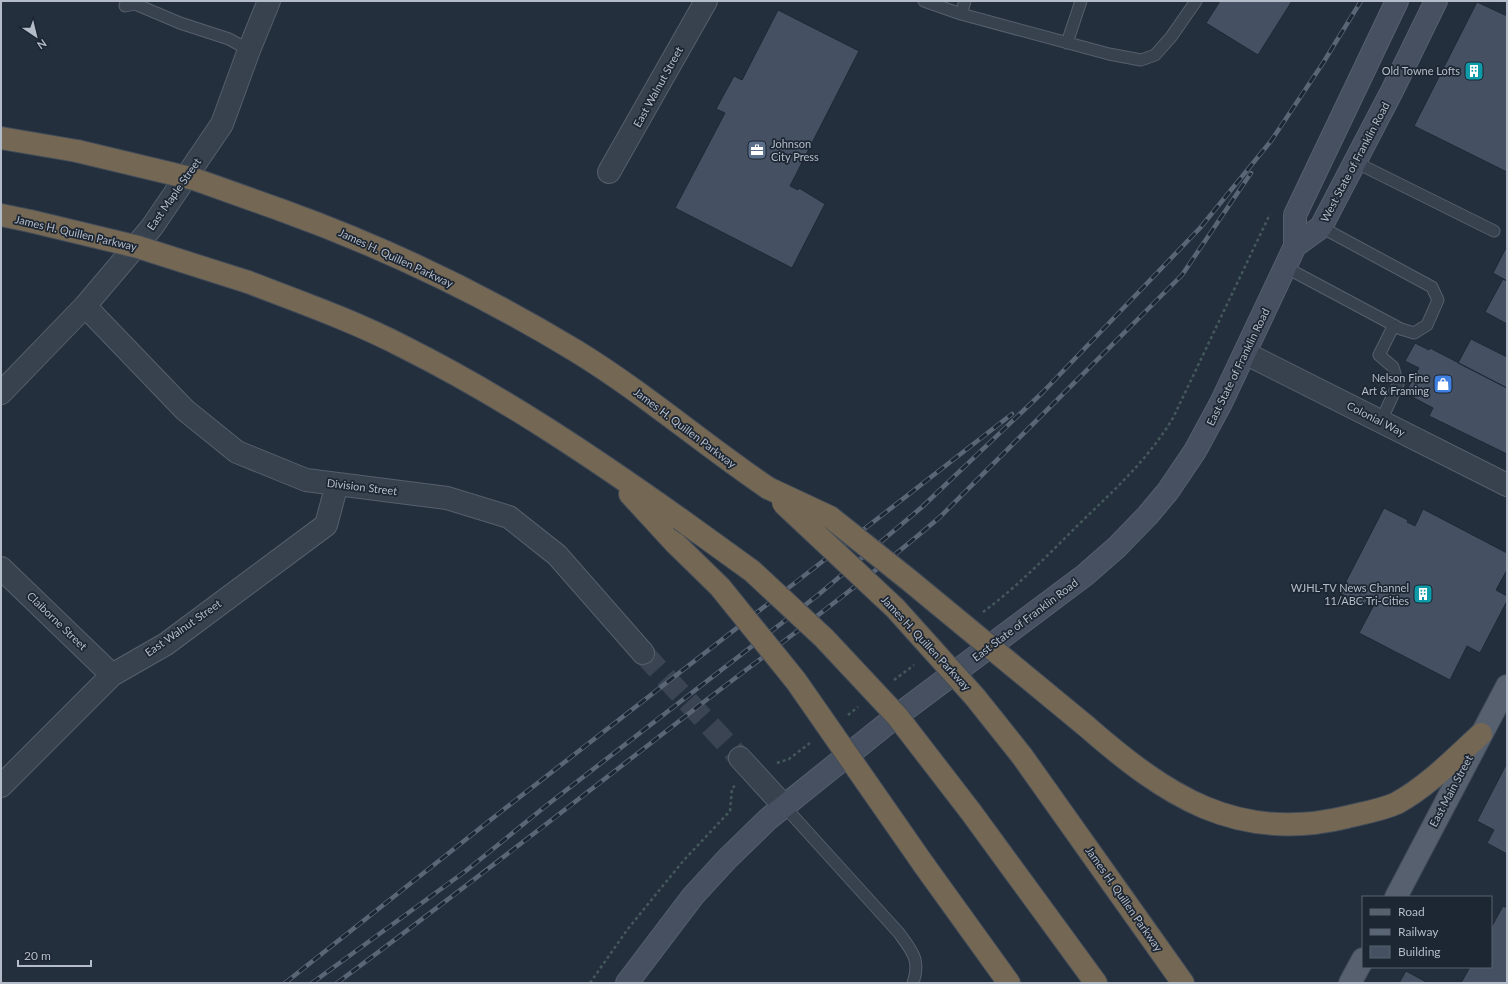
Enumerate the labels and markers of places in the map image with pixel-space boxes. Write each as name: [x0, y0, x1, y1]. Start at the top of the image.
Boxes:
building icon: Old Towne Lofts: [1463, 60, 1485, 82]
place label: Old Towne Lofts: [1382, 64, 1460, 77]
place label: Johnson City Press: [771, 137, 819, 163]
office icon: Johnson City Press: [746, 139, 768, 161]
place label: Nelson Fine Art & Framing: [1361, 371, 1429, 397]
shop icon: Nelson Fine Art & Framing: [1432, 373, 1454, 395]
place label: WJHL-TV News Channel 11/ABC Tri-Cities: [1291, 581, 1409, 607]
building icon: WJHL-TV News Channel 11/ABC Tri-Cities: [1412, 583, 1434, 605]

